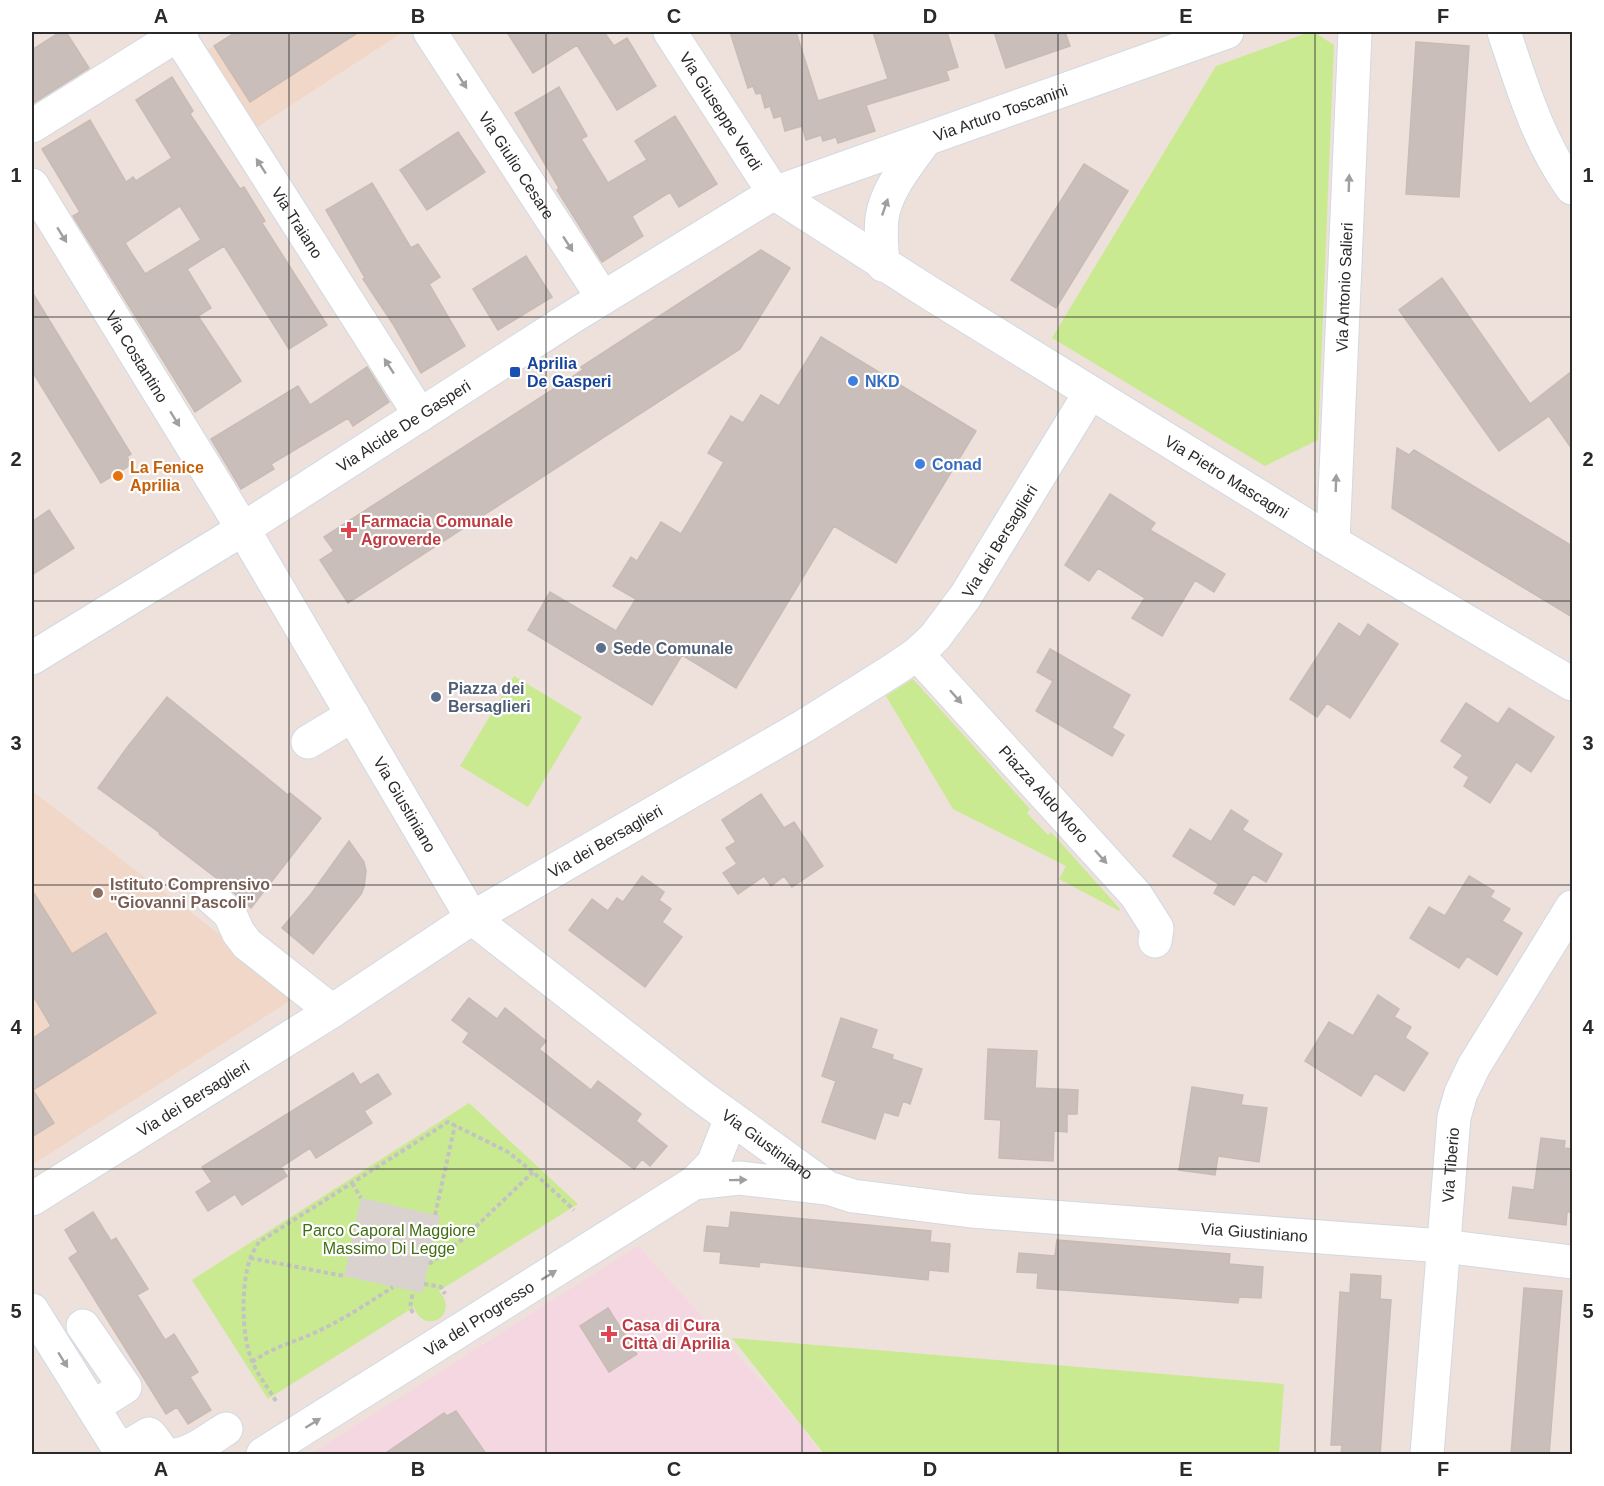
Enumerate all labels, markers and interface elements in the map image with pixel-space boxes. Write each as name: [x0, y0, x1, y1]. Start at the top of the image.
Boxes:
text: A: [154, 5, 168, 27]
text: B: [411, 5, 425, 27]
text: C: [667, 5, 681, 27]
text: D: [923, 5, 937, 27]
text: E: [1179, 5, 1193, 27]
text: F: [1437, 5, 1449, 27]
street label: Via Giuseppe Verdi: [677, 49, 765, 173]
one-way arrow: [456, 72, 467, 89]
street label: Via Arturo Toscanini: [931, 81, 1070, 144]
street label: Via Giulio Cesare: [476, 109, 558, 222]
one-way arrow: [256, 158, 267, 174]
text: 1: [10, 164, 22, 186]
text: 1: [1582, 164, 1594, 186]
one-way arrow: [1344, 174, 1353, 193]
street label: Via Traiano: [269, 184, 326, 261]
one-way arrow: [881, 198, 891, 216]
street label: Via Antonio Salieri: [1333, 222, 1355, 352]
one-way arrow: [57, 227, 68, 243]
one-way arrow: [562, 236, 573, 252]
street label: Via Costantino: [103, 308, 172, 405]
place label: Aprilia De Gasperi: [527, 355, 611, 390]
one-way arrow: [384, 358, 395, 374]
marker: Aprilia De Gasperi: [508, 365, 522, 379]
place label: NKD: [865, 373, 900, 390]
marker: NKD: [846, 374, 860, 388]
street label: Via Alcide De Gasperi: [333, 376, 473, 475]
one-way arrow: [170, 411, 181, 427]
street label: Via Pietro Mascagni: [1162, 432, 1292, 521]
text: 2: [10, 448, 22, 470]
text: 2: [1582, 448, 1594, 470]
place label: Conad: [932, 456, 982, 473]
marker: Conad: [913, 457, 927, 471]
place label: La Fenice Aprilia: [130, 459, 204, 494]
marker: La Fenice Aprilia: [111, 469, 125, 483]
one-way arrow: [1331, 474, 1340, 493]
street label: Via dei Bersaglieri: [958, 482, 1040, 600]
place label: Farmacia Comunale Agroverde: [361, 513, 513, 548]
marker: Farmacia Comunale Agroverde: [342, 523, 356, 537]
place label: Sede Comunale: [613, 640, 733, 657]
marker: Sede Comunale: [594, 641, 608, 655]
place label: Piazza dei Bersaglieri: [448, 680, 531, 715]
one-way arrow: [949, 689, 962, 704]
marker: Piazza dei Bersaglieri: [429, 690, 443, 704]
text: 3: [10, 732, 22, 754]
text: 3: [1582, 732, 1594, 754]
street label: Piazza Aldo Moro: [996, 742, 1092, 846]
street label: Via Giustiniano: [370, 754, 440, 855]
street label: Via dei Bersaglieri: [545, 801, 665, 881]
one-way arrow: [1094, 850, 1108, 865]
place label: Istituto Comprensivo "Giovanni Pascoli": [110, 876, 270, 911]
marker: Istituto Comprensivo "Giovanni Pascoli": [91, 886, 105, 900]
text: 4: [10, 1016, 22, 1038]
text: 4: [1582, 1016, 1594, 1038]
street label: Via dei Bersaglieri: [134, 1057, 252, 1140]
street label: Via Giustiniano: [719, 1106, 816, 1183]
street label: Via Tiberio: [1439, 1127, 1462, 1203]
one-way arrow: [729, 1175, 748, 1184]
street label: Via Giustiniano: [1200, 1220, 1308, 1244]
park label: Parco Caporal Maggiore Massimo Di Legge: [302, 1222, 476, 1257]
one-way arrow: [541, 1269, 557, 1280]
street label: Via del Progresso: [421, 1277, 537, 1359]
text: 5: [10, 1300, 22, 1322]
text: 5: [1582, 1300, 1594, 1322]
place label: Casa di Cura Città di Aprilia: [622, 1317, 730, 1352]
marker: Casa di Cura Città di Aprilia: [600, 1325, 618, 1343]
one-way arrow: [57, 1351, 68, 1368]
one-way arrow: [305, 1418, 321, 1429]
text: A: [154, 1458, 168, 1480]
text: B: [411, 1458, 425, 1480]
text: C: [667, 1458, 681, 1480]
text: D: [923, 1458, 937, 1480]
text: E: [1179, 1458, 1193, 1480]
text: F: [1437, 1458, 1449, 1480]

